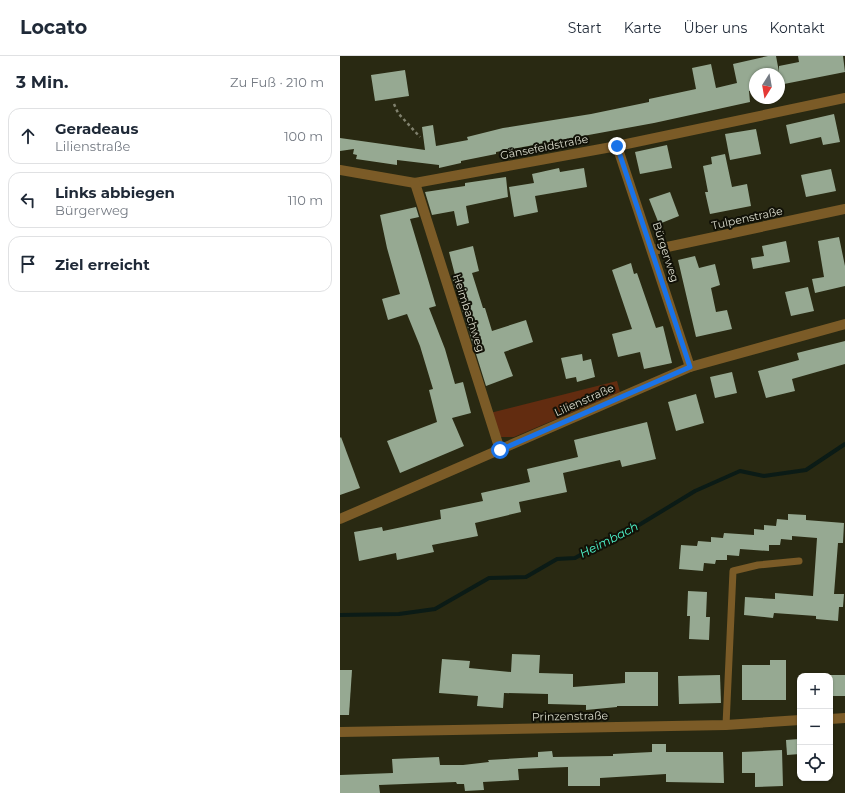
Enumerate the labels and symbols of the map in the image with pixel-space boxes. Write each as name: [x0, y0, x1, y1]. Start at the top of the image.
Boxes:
north arrow: [749, 68, 785, 104]
street label: Gänsefeldstraße: [499, 132, 590, 162]
route end: [608, 137, 626, 155]
street label: Tulpenstraße: [710, 204, 784, 232]
street label: Bürgerweg: [650, 220, 682, 284]
street label: Heimbachweg: [450, 272, 488, 354]
street label: Lilienstraße: [552, 381, 616, 419]
route start: [491, 441, 509, 459]
water label: Heimbach: [577, 518, 641, 561]
street label: Prinzenstraße: [532, 708, 609, 724]

